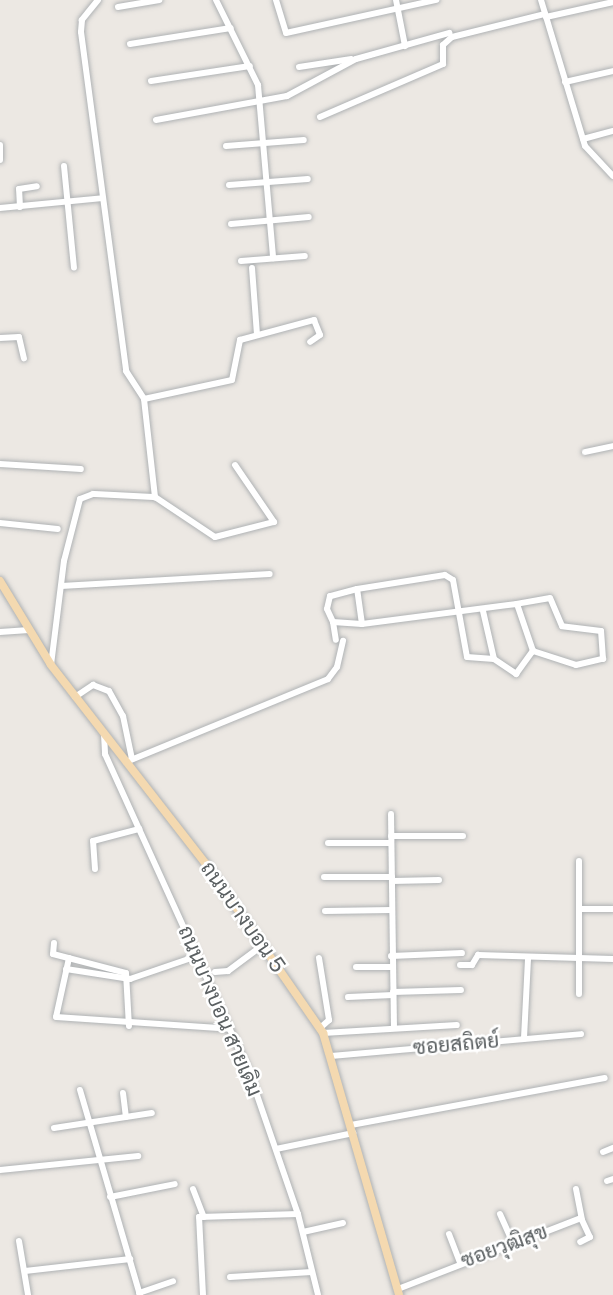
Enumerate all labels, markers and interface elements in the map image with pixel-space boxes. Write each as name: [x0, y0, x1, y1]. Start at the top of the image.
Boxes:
street label: ถนนบางบอน 5: [195, 857, 291, 977]
street label: ถนนบางบอน สายเดิม: [173, 922, 267, 1100]
street label: ซอยสถิตย์: [412, 1028, 500, 1060]
street label: ซอยวุฒิสุข: [457, 1219, 551, 1273]

